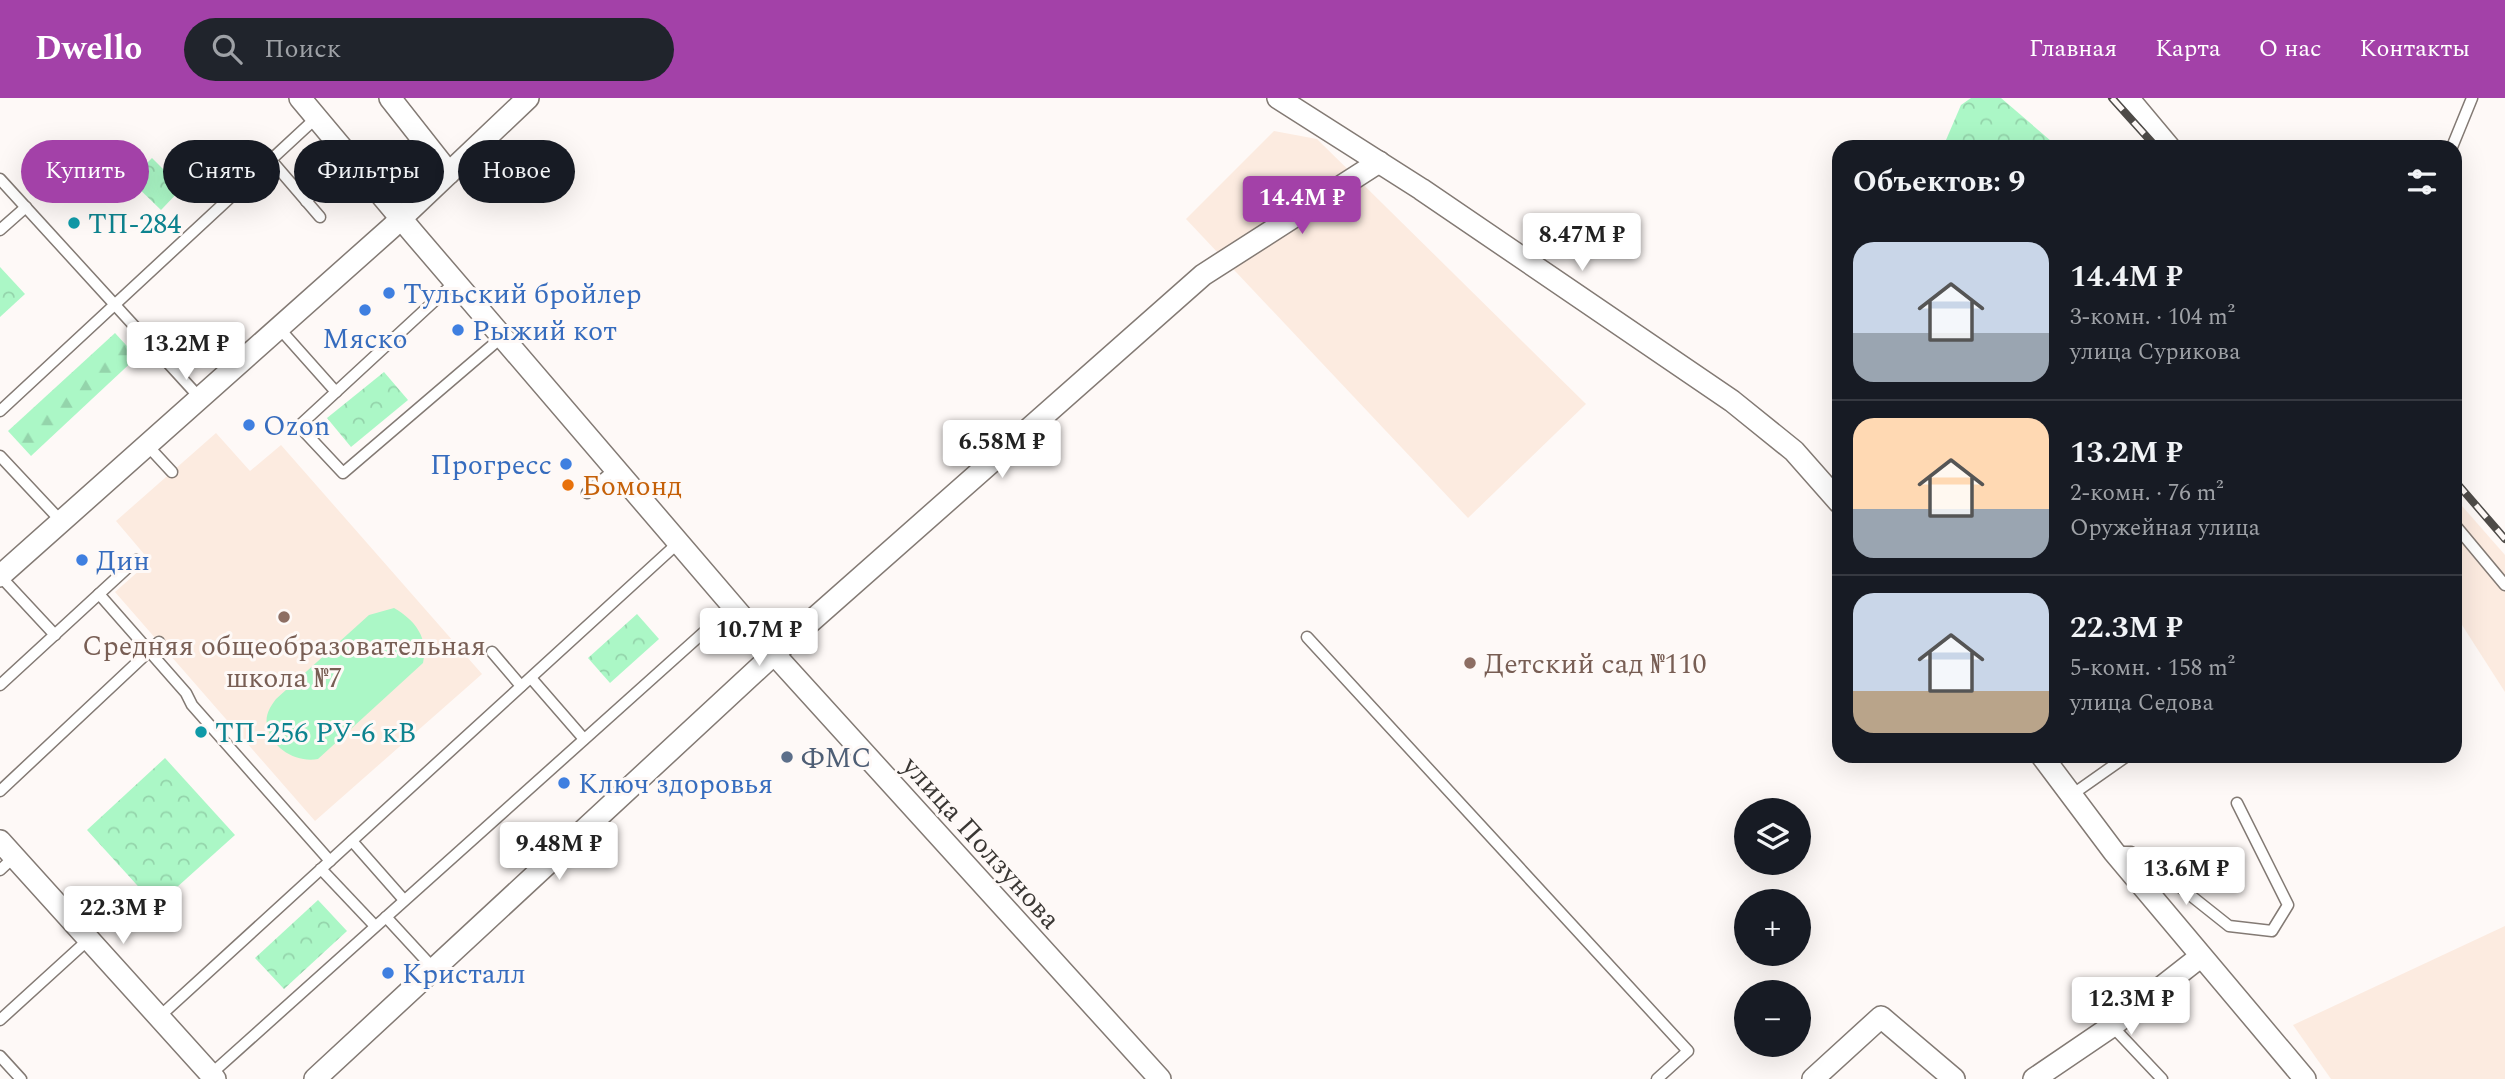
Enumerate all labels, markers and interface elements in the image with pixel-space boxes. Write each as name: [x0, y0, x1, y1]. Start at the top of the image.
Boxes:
search box: [184, 18, 674, 81]
text: Dwello: [35, 24, 142, 74]
text: Поиск: [264, 29, 341, 69]
icon: search: [208, 30, 246, 68]
text: Главная: [2029, 31, 2117, 67]
text: Карта: [2155, 31, 2221, 67]
text: О нас: [2259, 31, 2322, 67]
text: Контакты: [2360, 31, 2470, 67]
chip: Купить: [21, 140, 149, 203]
chip: Снять: [163, 140, 280, 203]
chip: Фильтры: [294, 140, 444, 203]
chip: Новое: [458, 140, 575, 203]
text: Объектов: 9: [1853, 159, 2025, 205]
icon: filters: [2403, 163, 2441, 201]
pin: 14.4M ₽: [1237, 176, 1367, 236]
text: 14.4M ₽: [1259, 181, 1345, 216]
place label: ТП-284: [88, 203, 181, 246]
pin: 8.47M ₽: [1517, 214, 1647, 273]
marker: ТП-284: [66, 215, 82, 231]
text: 8.47M ₽: [1539, 218, 1625, 253]
text: 14.4M ₽: [2070, 254, 2183, 300]
icon: home: [1909, 270, 1993, 354]
place label: Тульский бройлер: [403, 273, 642, 316]
marker: Тульский бройлер: [381, 285, 397, 301]
text: 3-комн. · 104 m²: [2070, 300, 2235, 335]
marker: Мяско: [357, 302, 373, 318]
place label: Рыжий кот: [472, 310, 617, 353]
place label: Мяско: [322, 318, 408, 361]
pin: 13.2M ₽: [121, 322, 251, 382]
marker: Рыжий кот: [450, 322, 466, 338]
text: 13.2M ₽: [143, 327, 229, 362]
text: улица Сурикова: [2070, 335, 2241, 370]
place label: Ozon: [263, 405, 330, 448]
marker: Ozon: [241, 417, 257, 433]
pin: 6.58M ₽: [937, 420, 1067, 480]
text: 6.58M ₽: [959, 425, 1045, 460]
text: 13.2M ₽: [2070, 430, 2183, 476]
place label: Прогресс: [430, 444, 552, 487]
icon: home: [1909, 446, 1993, 530]
marker: Прогресс: [558, 456, 574, 472]
place label: Бомонд: [582, 465, 682, 508]
text: 2-комн. · 76 m²: [2070, 476, 2224, 511]
marker: Бомонд: [560, 477, 576, 493]
text: Оружейная улица: [2070, 511, 2260, 546]
place label: Дин: [96, 540, 150, 583]
marker: Дин: [74, 552, 90, 568]
text: 22.3M ₽: [2070, 605, 2183, 651]
pin: 10.7M ₽: [694, 608, 824, 668]
marker: Средняя общеобразовательная школа №7: [276, 609, 292, 625]
text: 10.7M ₽: [716, 613, 802, 648]
icon: home: [1909, 621, 1993, 705]
place label: Средняя общеобразовательная школа №7: [82, 625, 486, 700]
place label: Детский сад №110: [1484, 643, 1706, 686]
text: 5-комн. · 158 m²: [2070, 651, 2235, 686]
marker: Детский сад №110: [1462, 655, 1478, 671]
text: улица Седова: [2070, 686, 2214, 721]
place label: ТП-256 РУ-6 кВ: [215, 712, 416, 755]
marker: ТП-256 РУ-6 кВ: [193, 724, 209, 740]
place label: ФМС: [801, 737, 872, 780]
street label: улица Ползунова: [890, 746, 1071, 940]
marker: ФМС: [779, 749, 795, 765]
place label: Ключ здоровья: [578, 763, 773, 806]
marker: Ключ здоровья: [556, 775, 572, 791]
map controls: [1734, 798, 1811, 1057]
button: layers: [1734, 798, 1811, 875]
pin: 9.48M ₽: [494, 822, 624, 882]
text: 9.48M ₽: [516, 827, 602, 862]
pin: 13.6M ₽: [2121, 848, 2251, 907]
text: 13.6M ₽: [2143, 852, 2229, 887]
pin: 22.3M ₽: [58, 886, 188, 946]
button: +: [1734, 889, 1811, 966]
text: 22.3M ₽: [80, 891, 166, 926]
place label: Кристалл: [402, 953, 526, 996]
marker: Кристалл: [380, 965, 396, 981]
pin: 12.3M ₽: [2066, 978, 2196, 1037]
button: −: [1734, 980, 1811, 1057]
text: 12.3M ₽: [2088, 982, 2174, 1017]

